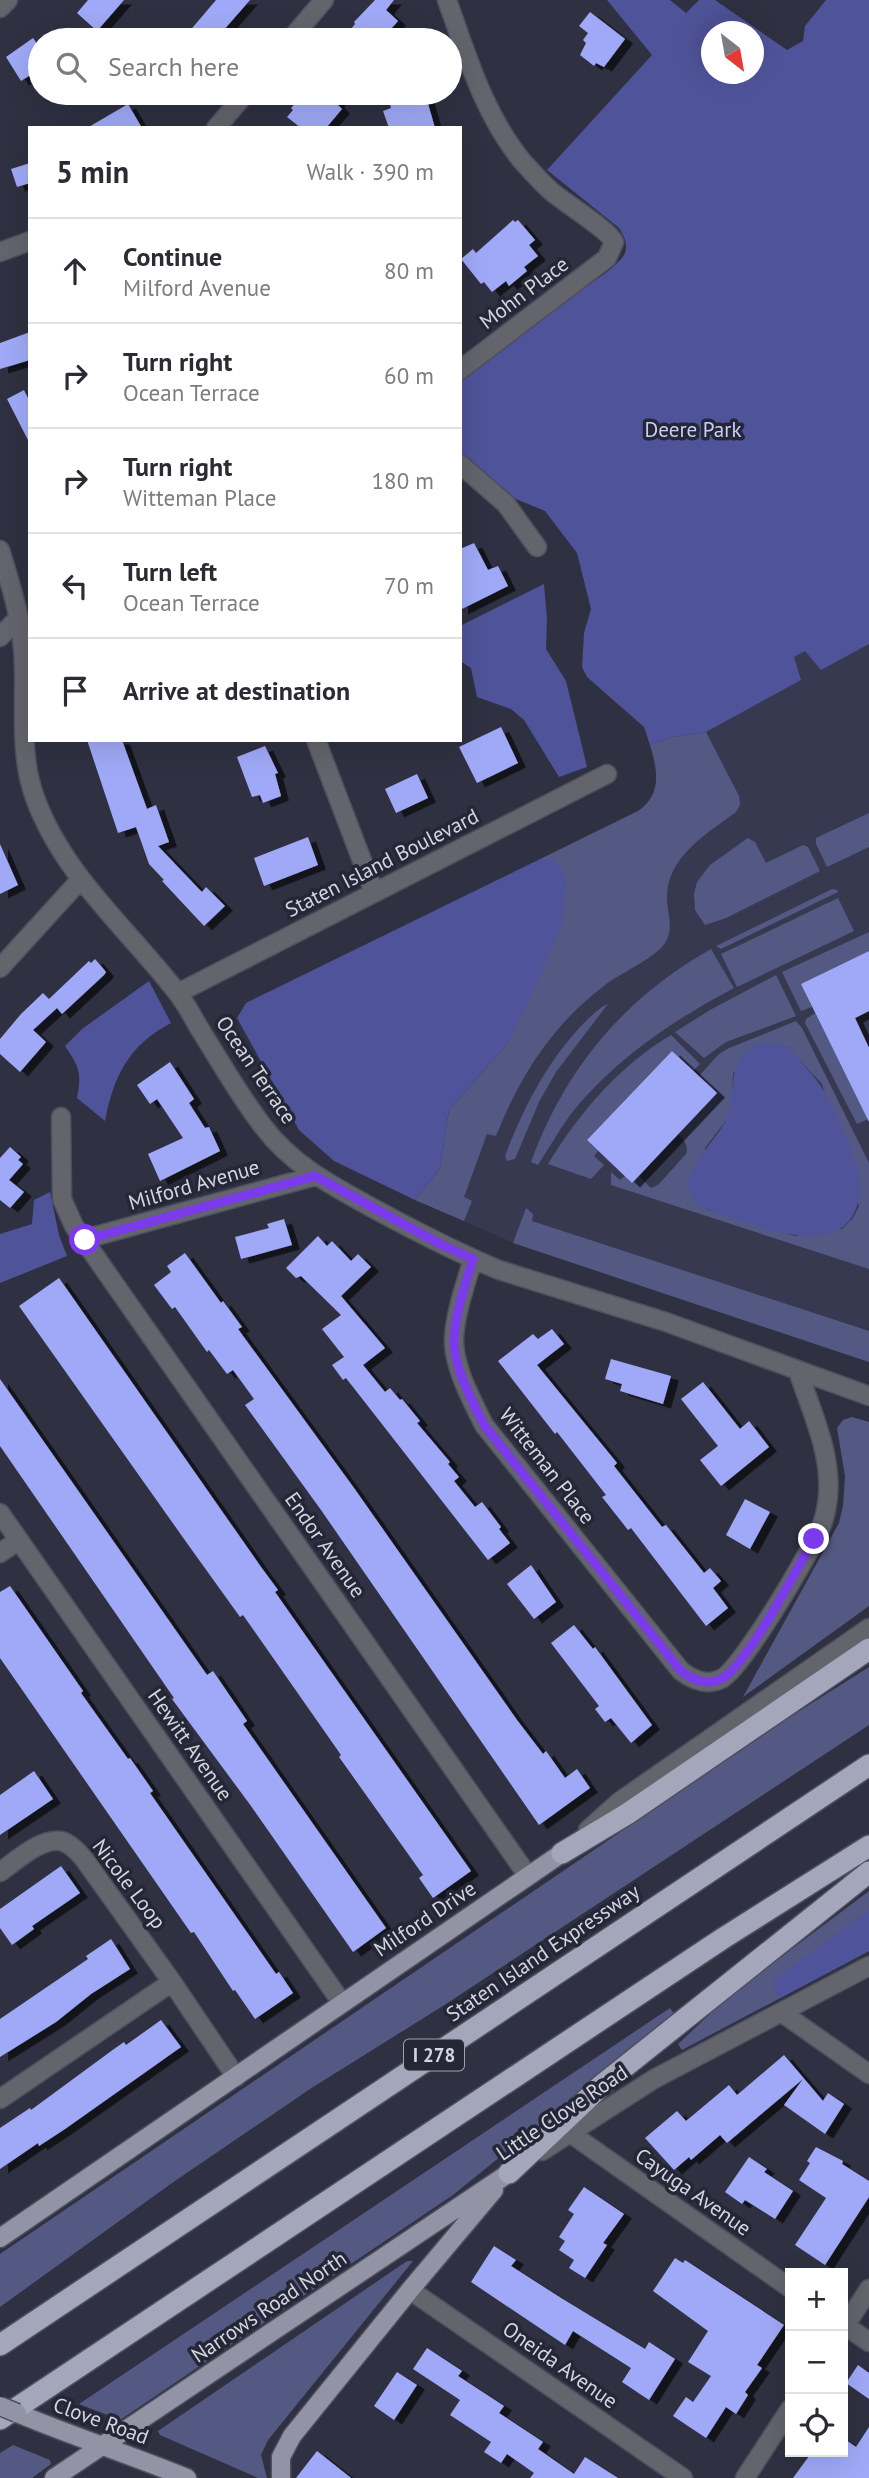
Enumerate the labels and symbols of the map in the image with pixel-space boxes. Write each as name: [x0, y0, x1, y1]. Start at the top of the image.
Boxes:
north arrow: [701, 21, 764, 84]
street label: Mohn Place: [474, 250, 574, 335]
park label: Deere Park: [645, 416, 741, 443]
street label: Staten Island Boulevard: [281, 802, 483, 923]
street label: Ocean Terrace: [210, 1010, 303, 1129]
street label: Milford Avenue: [125, 1153, 262, 1216]
route start: [69, 1224, 100, 1255]
street label: Witteman Place: [494, 1402, 601, 1529]
street label: Endor Avenue: [279, 1487, 372, 1603]
route end: [798, 1523, 829, 1554]
street label: Hewitt Avenue: [142, 1684, 239, 1806]
street label: Nicole Loop: [87, 1833, 172, 1934]
street label: Milford Drive: [369, 1875, 481, 1963]
street label: Staten Island Expressway: [441, 1878, 645, 2027]
road number: I 278: [404, 2039, 464, 2070]
street label: Little Clove Road: [491, 2059, 633, 2167]
street label: Cayuga Avenue: [630, 2142, 756, 2241]
street label: Narrows Road North: [186, 2245, 352, 2369]
street label: Oneida Avenue: [498, 2315, 623, 2414]
street label: Clove Road: [50, 2391, 153, 2450]

